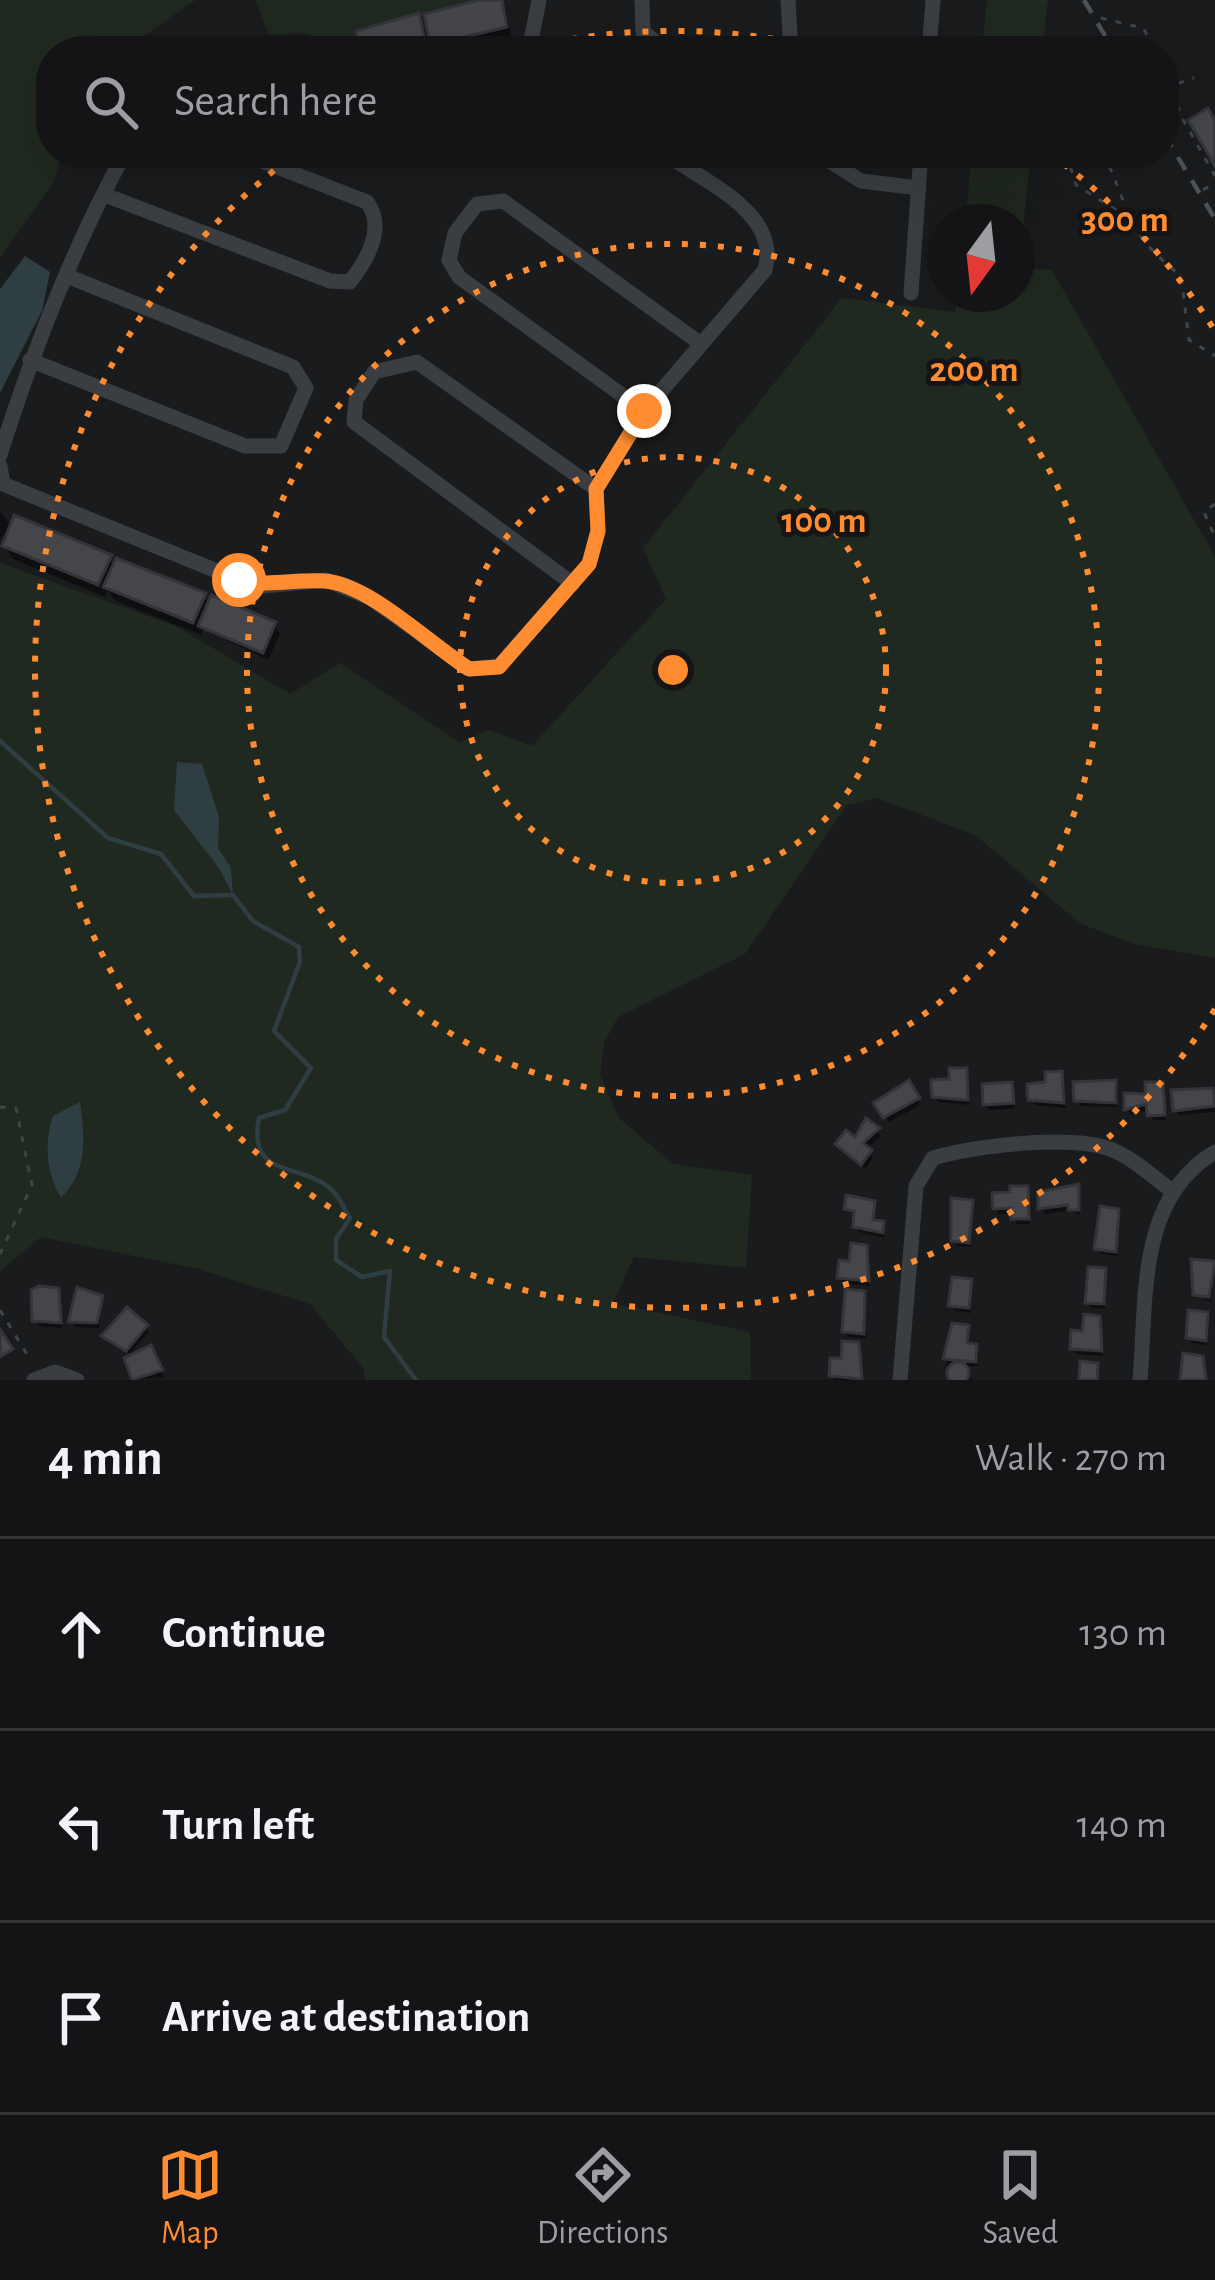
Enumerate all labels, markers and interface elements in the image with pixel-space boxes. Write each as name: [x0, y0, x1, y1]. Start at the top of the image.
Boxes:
search box: [36, 36, 1179, 168]
icon: search: [78, 69, 144, 135]
text: Search here: [174, 79, 377, 124]
text: 300 m: [1081, 202, 1169, 238]
north arrow: [927, 204, 1035, 312]
text: 200 m: [930, 352, 1018, 388]
route end: [617, 384, 671, 438]
text: 100 m: [782, 503, 866, 539]
route start: [212, 553, 266, 607]
centre of rings: [652, 649, 694, 691]
text: 4 min: [48, 1433, 163, 1484]
text: Walk · 270 m: [975, 1439, 1167, 1478]
icon: ahead: [48, 1601, 114, 1667]
text: Continue: [162, 1611, 326, 1656]
text: 130 m: [1079, 1614, 1167, 1653]
icon: left: [48, 1793, 114, 1859]
text: Turn left: [162, 1803, 314, 1848]
text: 140 m: [1077, 1806, 1167, 1845]
icon: arrive: [48, 1985, 114, 2051]
text: Arrive at destination: [162, 1995, 530, 2040]
tab: Map: [157, 2142, 223, 2254]
tab: Directions: [537, 2142, 668, 2254]
tab: Saved: [982, 2142, 1058, 2254]

